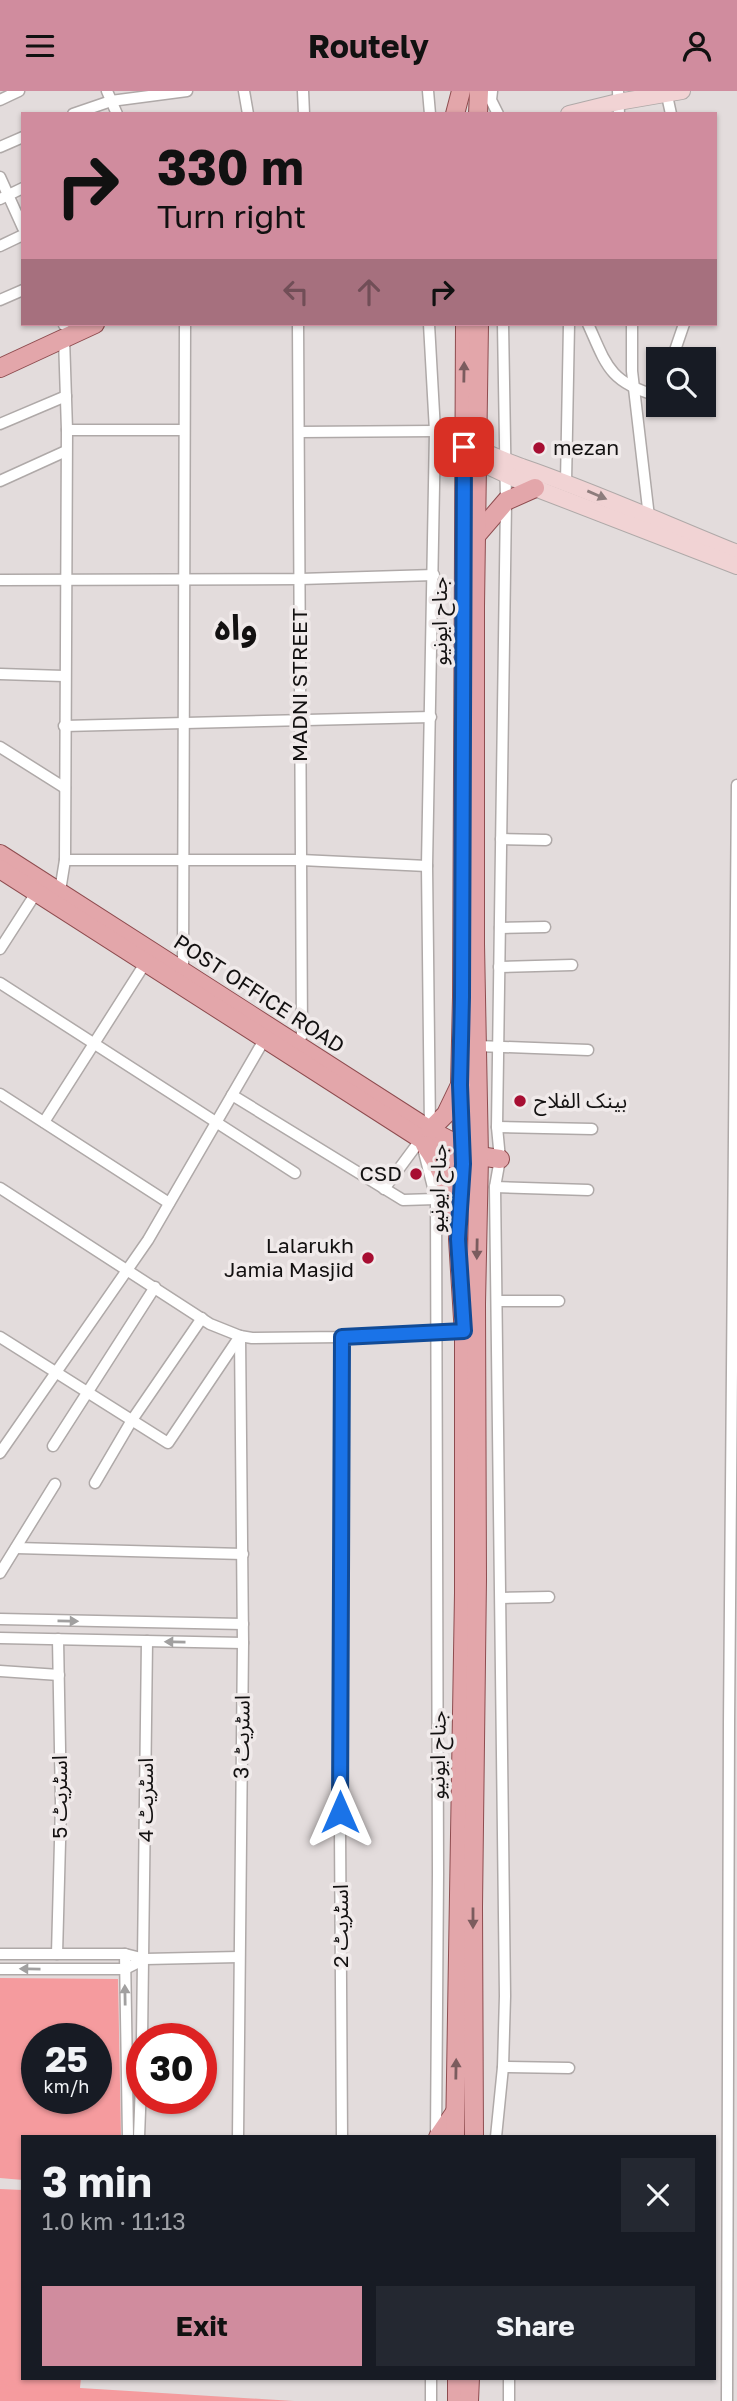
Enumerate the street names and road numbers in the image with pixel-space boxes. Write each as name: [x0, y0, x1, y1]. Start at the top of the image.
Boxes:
street label: جناح ایونیو: [426, 577, 455, 665]
street label: MADNI STREET: [286, 608, 312, 762]
street label: POST OFFICE ROAD: [169, 928, 350, 1058]
street label: جناح ایونیو: [422, 1143, 455, 1233]
street label: اسٹریٹ 3: [227, 1695, 255, 1779]
street label: جناح ایونیو: [423, 1710, 454, 1800]
street label: اسٹریٹ 5: [46, 1755, 72, 1839]
street label: اسٹریٹ 4: [132, 1758, 158, 1842]
street label: اسٹریٹ 2: [327, 1884, 353, 1968]

